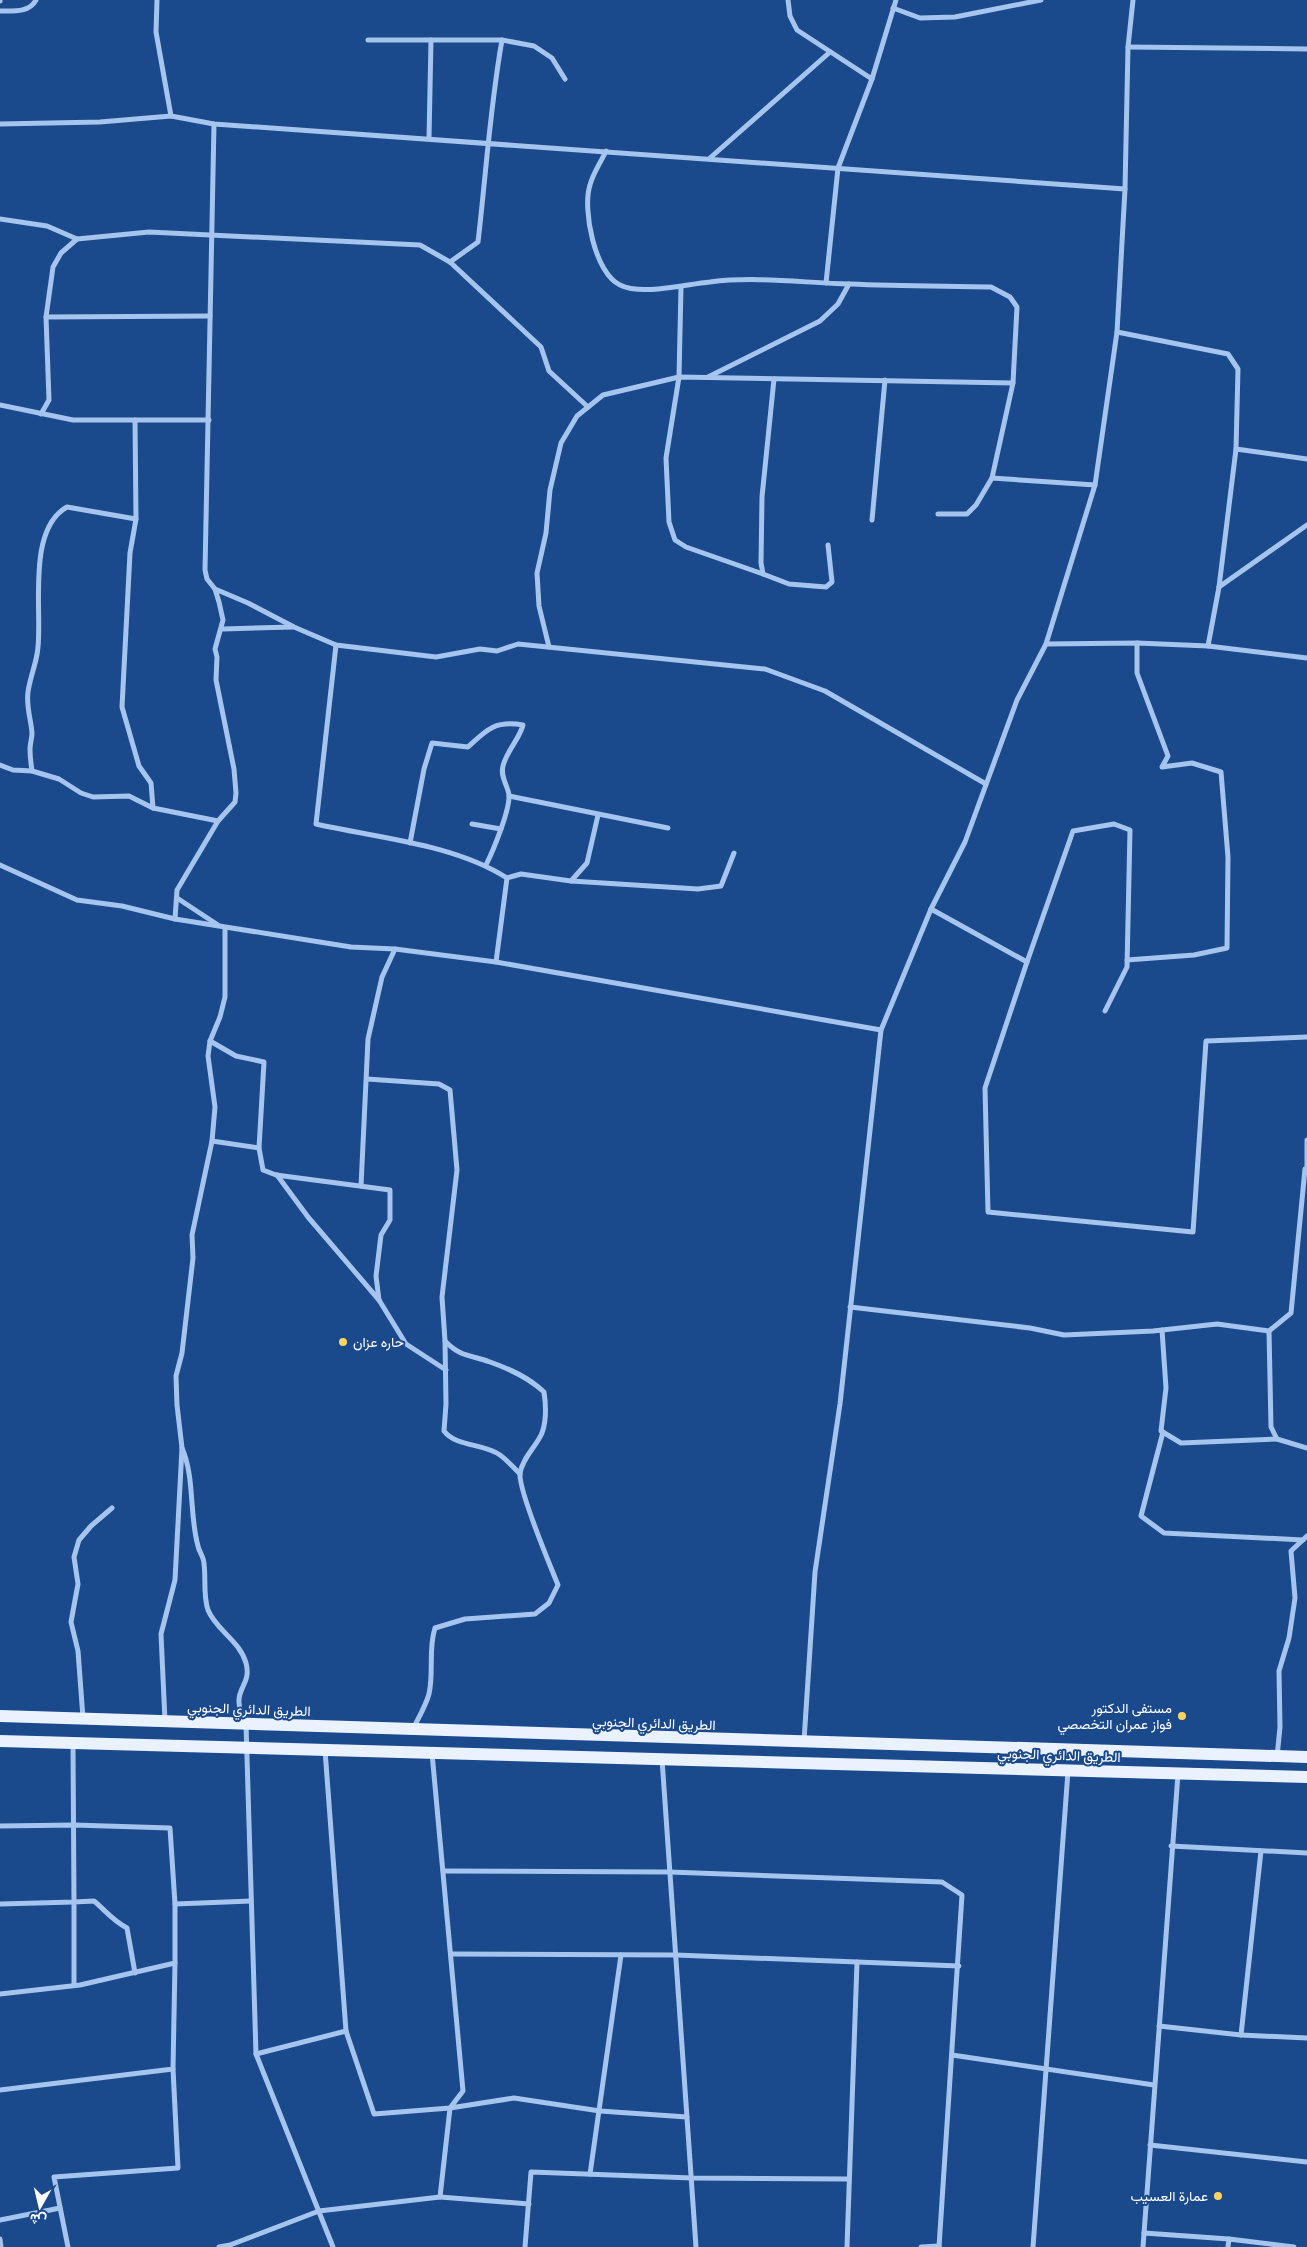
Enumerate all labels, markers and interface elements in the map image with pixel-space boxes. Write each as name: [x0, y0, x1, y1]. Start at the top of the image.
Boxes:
place label: حاره عزان: [353, 1334, 404, 1351]
marker: حاره عزان: [337, 1336, 349, 1348]
street label: الطريق الدائري الجنوبي: [187, 1699, 311, 1723]
place label: مستفى الدكتور فواز عمران التخصصي: [1057, 1700, 1172, 1736]
marker: مستفى الدكتور فواز عمران التخصصي: [1176, 1710, 1188, 1722]
street label: الطريق الدائري الجنوبي: [592, 1713, 716, 1737]
street label: الطريق الدائري الجنوبي: [997, 1745, 1121, 1769]
north arrow: [15, 2182, 65, 2232]
place label: عمارة العسيب: [1130, 2188, 1208, 2205]
marker: عمارة العسيب: [1212, 2190, 1224, 2202]
text: ش: [29, 2210, 48, 2229]

